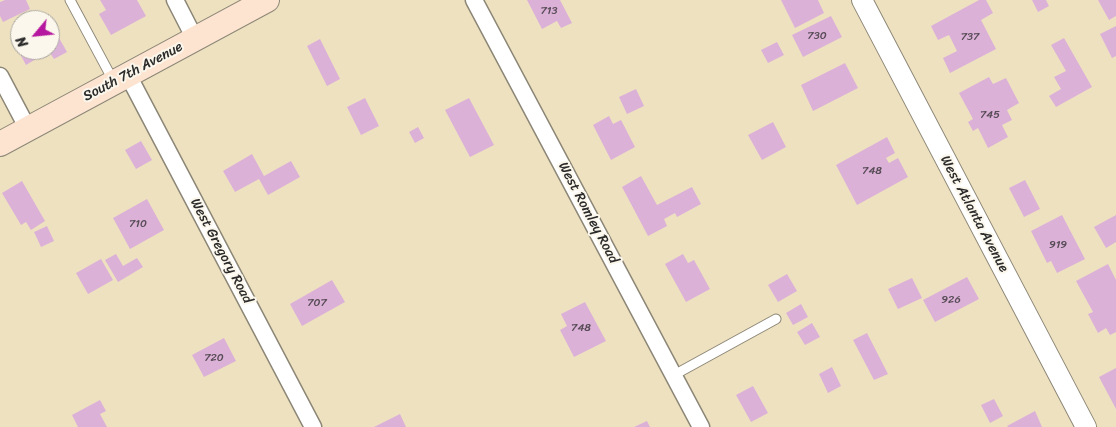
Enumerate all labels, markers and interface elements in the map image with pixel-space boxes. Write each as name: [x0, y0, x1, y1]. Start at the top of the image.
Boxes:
house number: 713: [540, 4, 558, 18]
north arrow: [10, 10, 60, 60]
house number: 730: [807, 29, 827, 43]
house number: 737: [961, 30, 979, 44]
text: N: [9, 32, 36, 52]
street label: South 7th Avenue: [80, 39, 186, 105]
house number: 745: [980, 108, 1000, 122]
street label: West Atlanta Avenue: [936, 153, 1012, 275]
street label: West Romley Road: [554, 159, 622, 267]
house number: 748: [862, 164, 882, 178]
street label: West Gregory Road: [186, 196, 256, 306]
house number: 710: [129, 217, 147, 231]
house number: 919: [1049, 238, 1067, 252]
house number: 926: [941, 293, 961, 307]
house number: 707: [307, 296, 327, 310]
house number: 748: [571, 321, 591, 335]
house number: 720: [204, 351, 224, 365]

